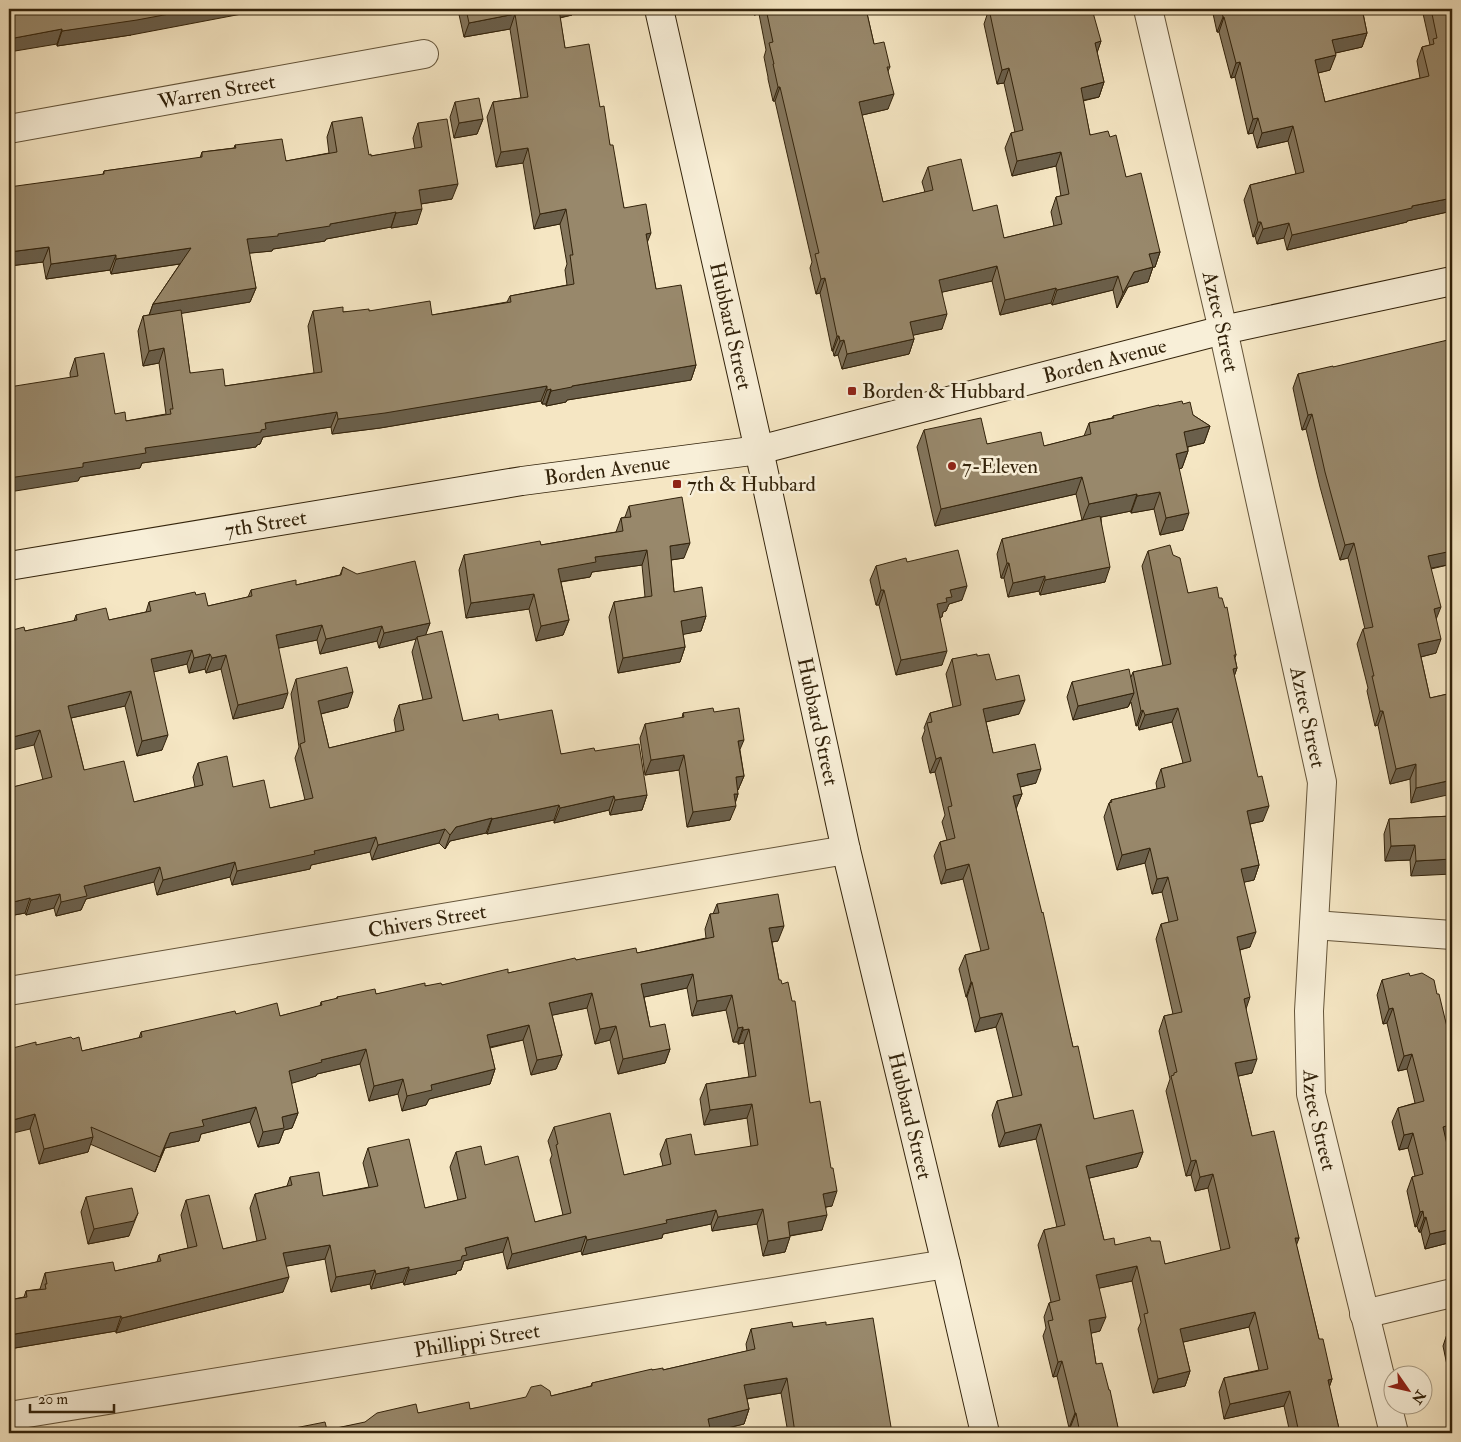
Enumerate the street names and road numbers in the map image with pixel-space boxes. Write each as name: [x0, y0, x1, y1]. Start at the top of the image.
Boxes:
street label: Warren Street: [155, 68, 277, 115]
street label: Hubbard Street: [703, 259, 758, 393]
street label: Aztec Street: [1196, 268, 1245, 375]
street label: Borden Avenue: [1040, 332, 1170, 390]
street label: Borden Avenue: [543, 448, 672, 491]
street label: 7th Street: [223, 503, 309, 544]
street label: Hubbard Street: [791, 655, 845, 788]
street label: Aztec Street: [1283, 663, 1332, 770]
street label: Chivers Street: [366, 897, 489, 944]
street label: Hubbard Street: [882, 1049, 939, 1182]
street label: Aztec Street: [1297, 1069, 1343, 1174]
street label: Phillippi Street: [412, 1317, 542, 1364]

